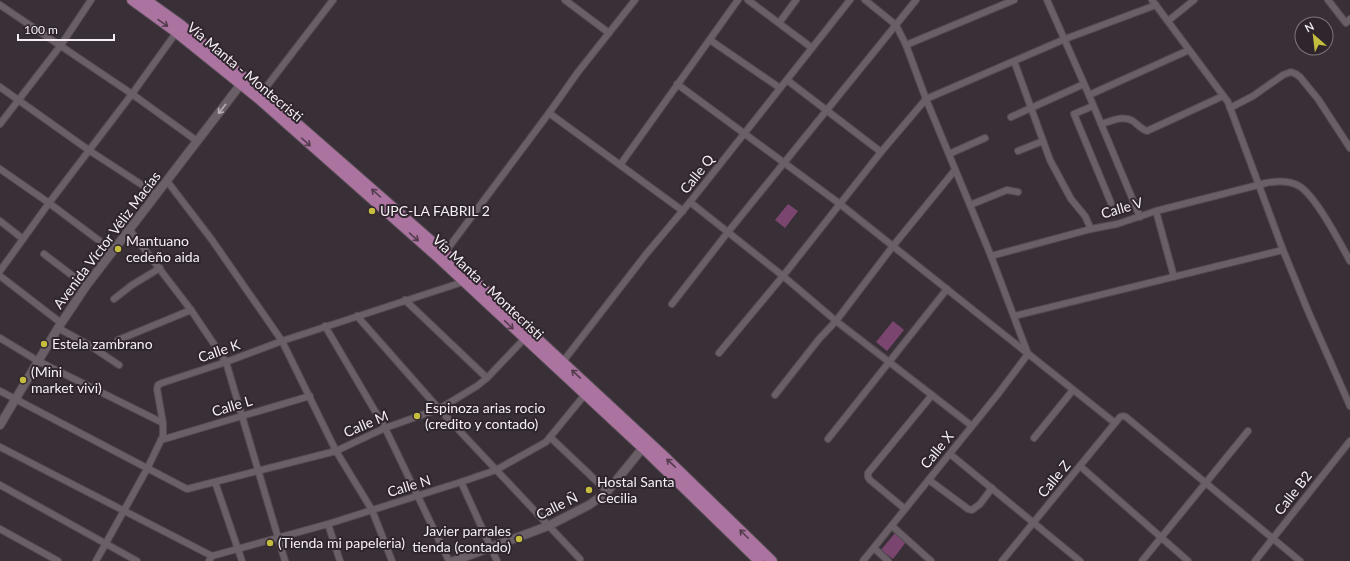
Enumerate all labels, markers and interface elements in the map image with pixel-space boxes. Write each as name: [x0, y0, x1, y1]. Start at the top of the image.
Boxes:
scale bar: [18, 16, 114, 42]
north arrow: [1294, 16, 1334, 56]
street label: Vía Manta - Montecristi: [184, 18, 307, 125]
one-way arrow: [158, 19, 169, 27]
text: N: [1302, 19, 1316, 34]
text: 100 m: [24, 22, 58, 37]
one-way arrow: [218, 103, 226, 114]
one-way arrow: [301, 137, 311, 146]
street label: Calle Q: [676, 150, 718, 197]
street label: Avenida Víctor Véliz Macías: [49, 168, 164, 312]
one-way arrow: [371, 188, 381, 198]
street label: Calle V: [1099, 193, 1145, 222]
place label: UPC-LA FABRIL 2: [380, 202, 490, 219]
marker: UPC-LA FABRIL 2: [367, 206, 377, 216]
street label: Vía Manta - Montecristi: [429, 231, 547, 342]
place label: Mantuano cedeño aida: [126, 232, 200, 265]
one-way arrow: [409, 233, 419, 242]
marker: Mantuano cedeño aida: [113, 244, 123, 254]
one-way arrow: [504, 320, 514, 330]
place label: Estela zambrano: [52, 335, 153, 352]
street label: Calle K: [196, 335, 243, 366]
marker: Estela zambrano: [39, 339, 49, 349]
place label: (Mini market vivi): [31, 363, 102, 396]
one-way arrow: [571, 370, 581, 379]
marker: (Mini market vivi): [18, 375, 28, 385]
street label: Calle L: [210, 391, 254, 420]
place label: Espinoza arias rocio (credito y contado): [425, 399, 546, 432]
street label: Calle M: [341, 407, 391, 441]
marker: Espinoza arias rocio (credito y contado): [412, 411, 422, 421]
street label: Calle X: [916, 428, 957, 472]
street label: Calle Z: [1034, 457, 1074, 500]
one-way arrow: [666, 458, 676, 468]
street label: Calle B2: [1270, 467, 1315, 518]
street label: Calle N: [385, 471, 433, 500]
place label: Hostal Santa Cecilia: [597, 473, 675, 506]
marker: Hostal Santa Cecilia: [584, 485, 594, 495]
street label: Calle Ñ: [533, 488, 581, 523]
place label: Javier parrales tienda (contado): [412, 522, 511, 555]
one-way arrow: [739, 529, 749, 539]
place label: (Tienda mi papeleria): [278, 534, 405, 551]
marker: Javier parrales tienda (contado): [514, 534, 524, 544]
marker: (Tienda mi papeleria): [265, 538, 275, 548]

